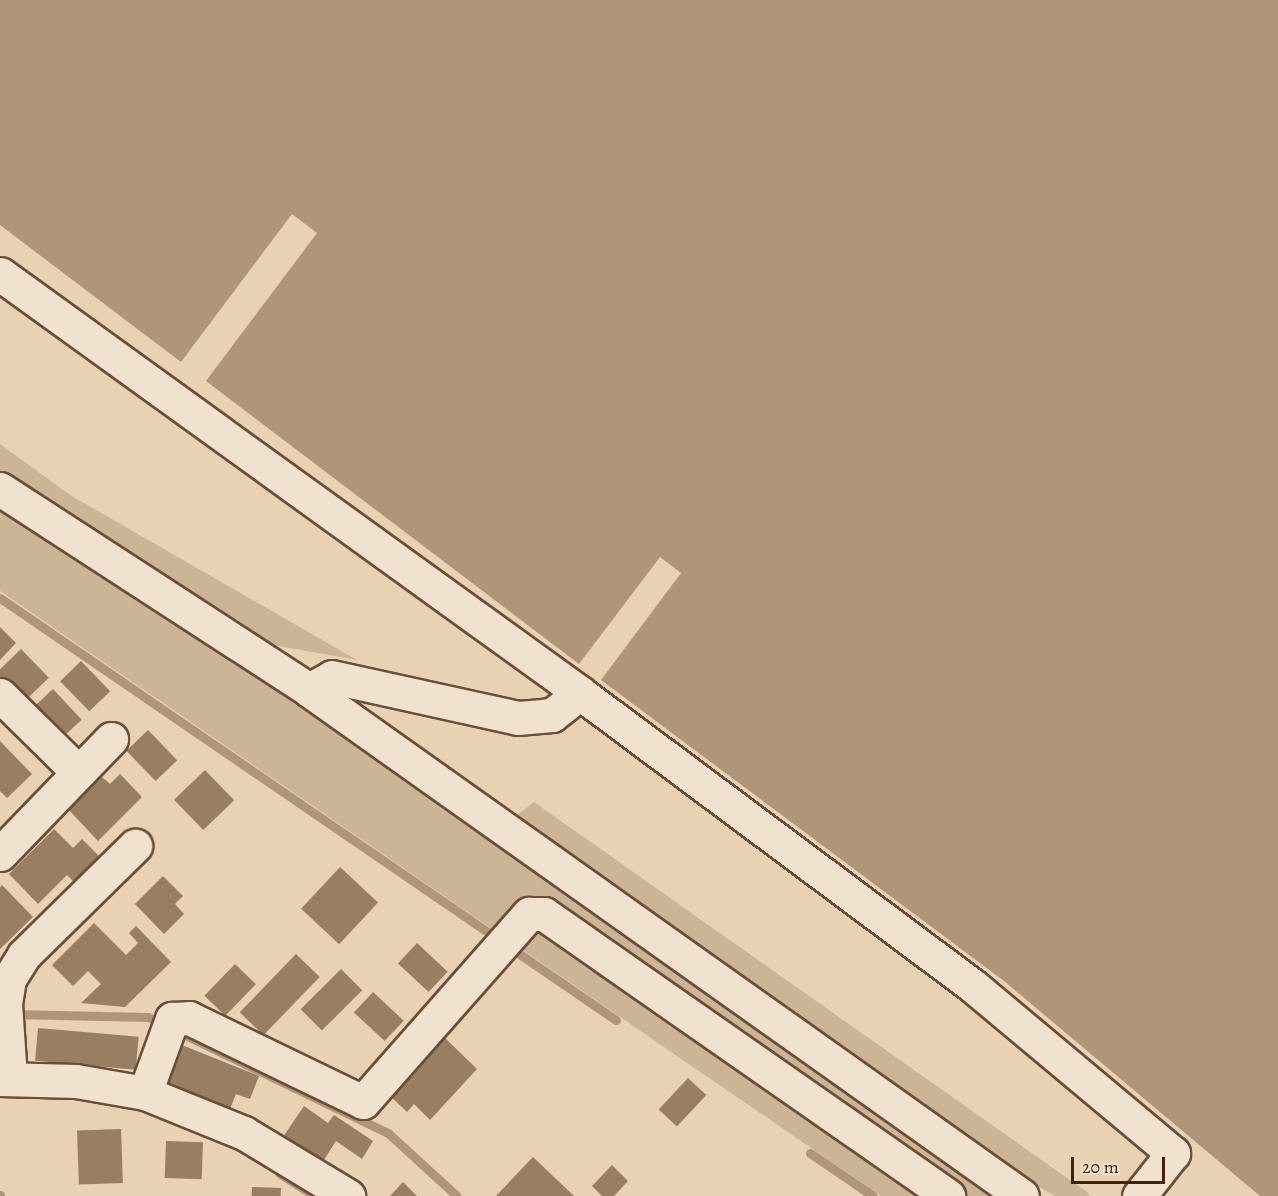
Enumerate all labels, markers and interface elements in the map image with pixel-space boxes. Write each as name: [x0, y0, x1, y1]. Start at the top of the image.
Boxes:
scale bar: [1074, 1145, 1168, 1183]
text: 20 m: [1082, 1155, 1119, 1179]

